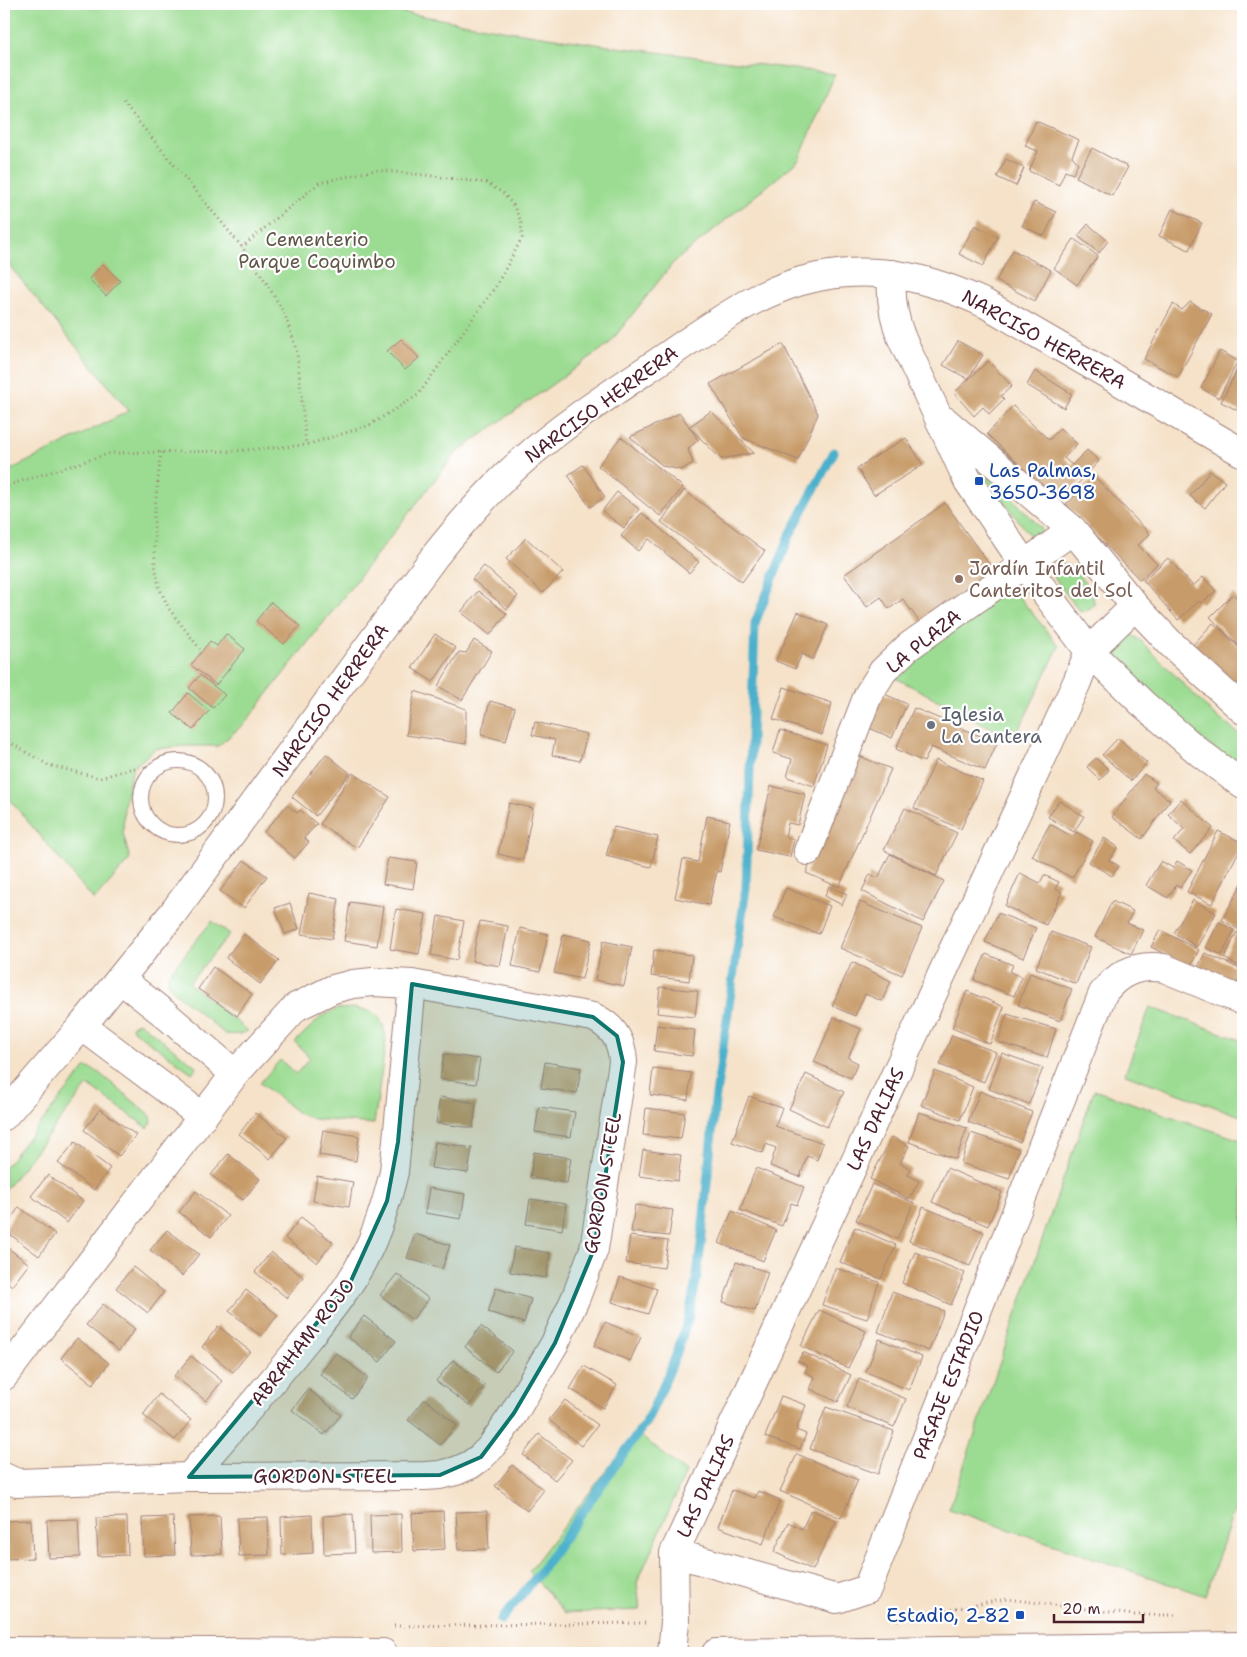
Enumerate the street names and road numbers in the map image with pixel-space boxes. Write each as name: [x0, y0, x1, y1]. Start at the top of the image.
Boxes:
street label: NARCISO HERRERA: [957, 284, 1130, 395]
street label: NARCISO HERRERA: [520, 340, 683, 469]
street label: LA PLAZA: [881, 603, 966, 679]
street label: NARCISO HERRERA: [266, 618, 395, 782]
street label: LAS DALIAS: [841, 1064, 910, 1175]
street label: GORDON STEEL: [578, 1110, 627, 1256]
street label: ABRAHAM ROJO: [245, 1273, 360, 1411]
street label: PASAJE ESTADIO: [907, 1307, 990, 1464]
street label: LAS DALIAS: [671, 1431, 740, 1542]
street label: GORDON STEEL: [253, 1464, 397, 1489]

